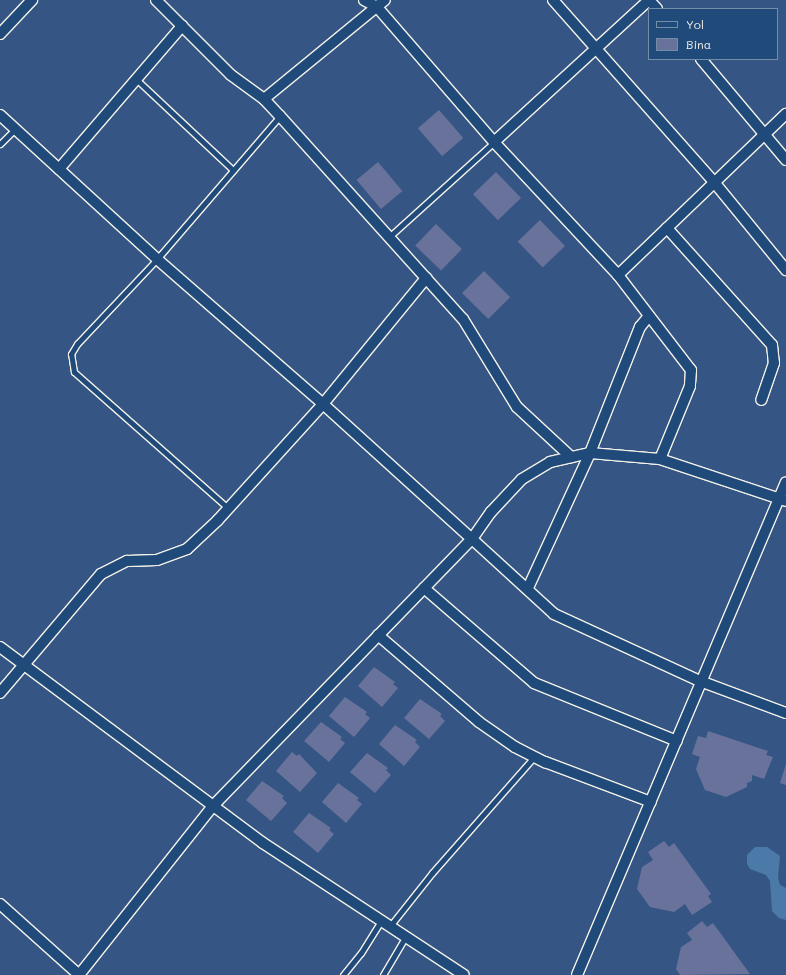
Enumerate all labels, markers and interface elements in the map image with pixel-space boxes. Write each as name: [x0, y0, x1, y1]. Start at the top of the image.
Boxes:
legend: [648, 8, 778, 60]
text: Yol: [686, 16, 704, 32]
text: Bina: [686, 36, 711, 52]

